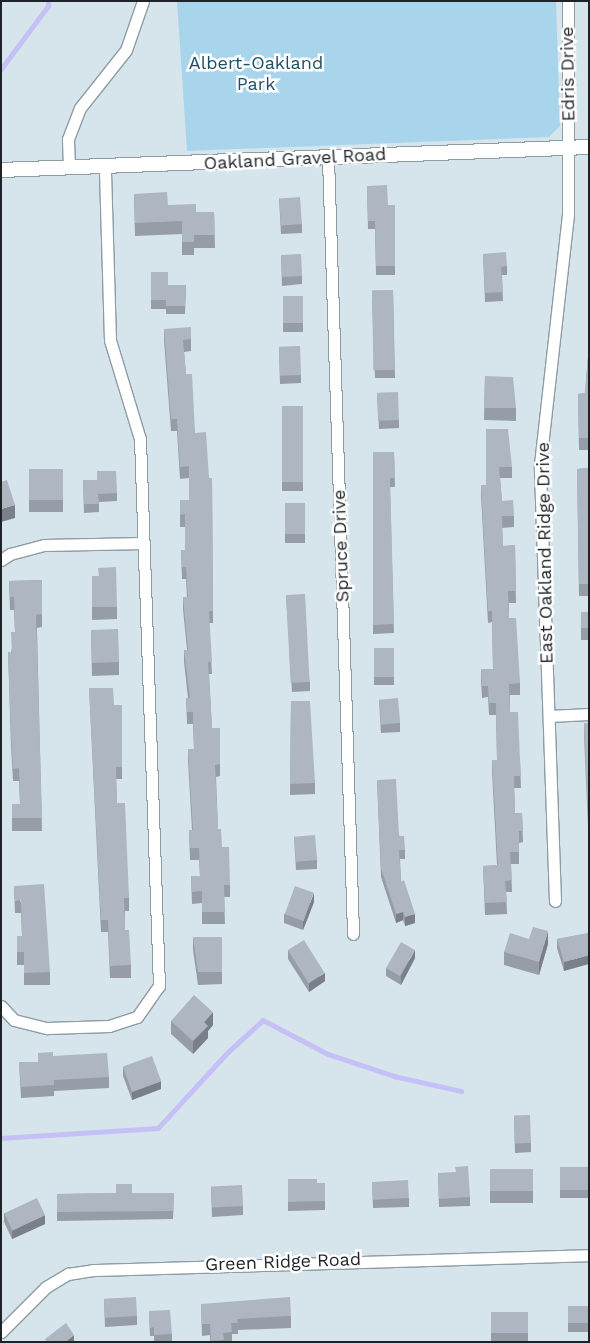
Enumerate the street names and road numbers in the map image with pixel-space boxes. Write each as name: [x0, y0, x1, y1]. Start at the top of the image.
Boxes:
street label: Edris Drive: [556, 26, 580, 122]
street label: Oakland Gravel Road: [203, 143, 387, 175]
street label: East Oakland Ridge Drive: [532, 442, 558, 664]
street label: Spruce Drive: [328, 489, 354, 603]
street label: Green Ridge Road: [205, 1248, 361, 1276]

